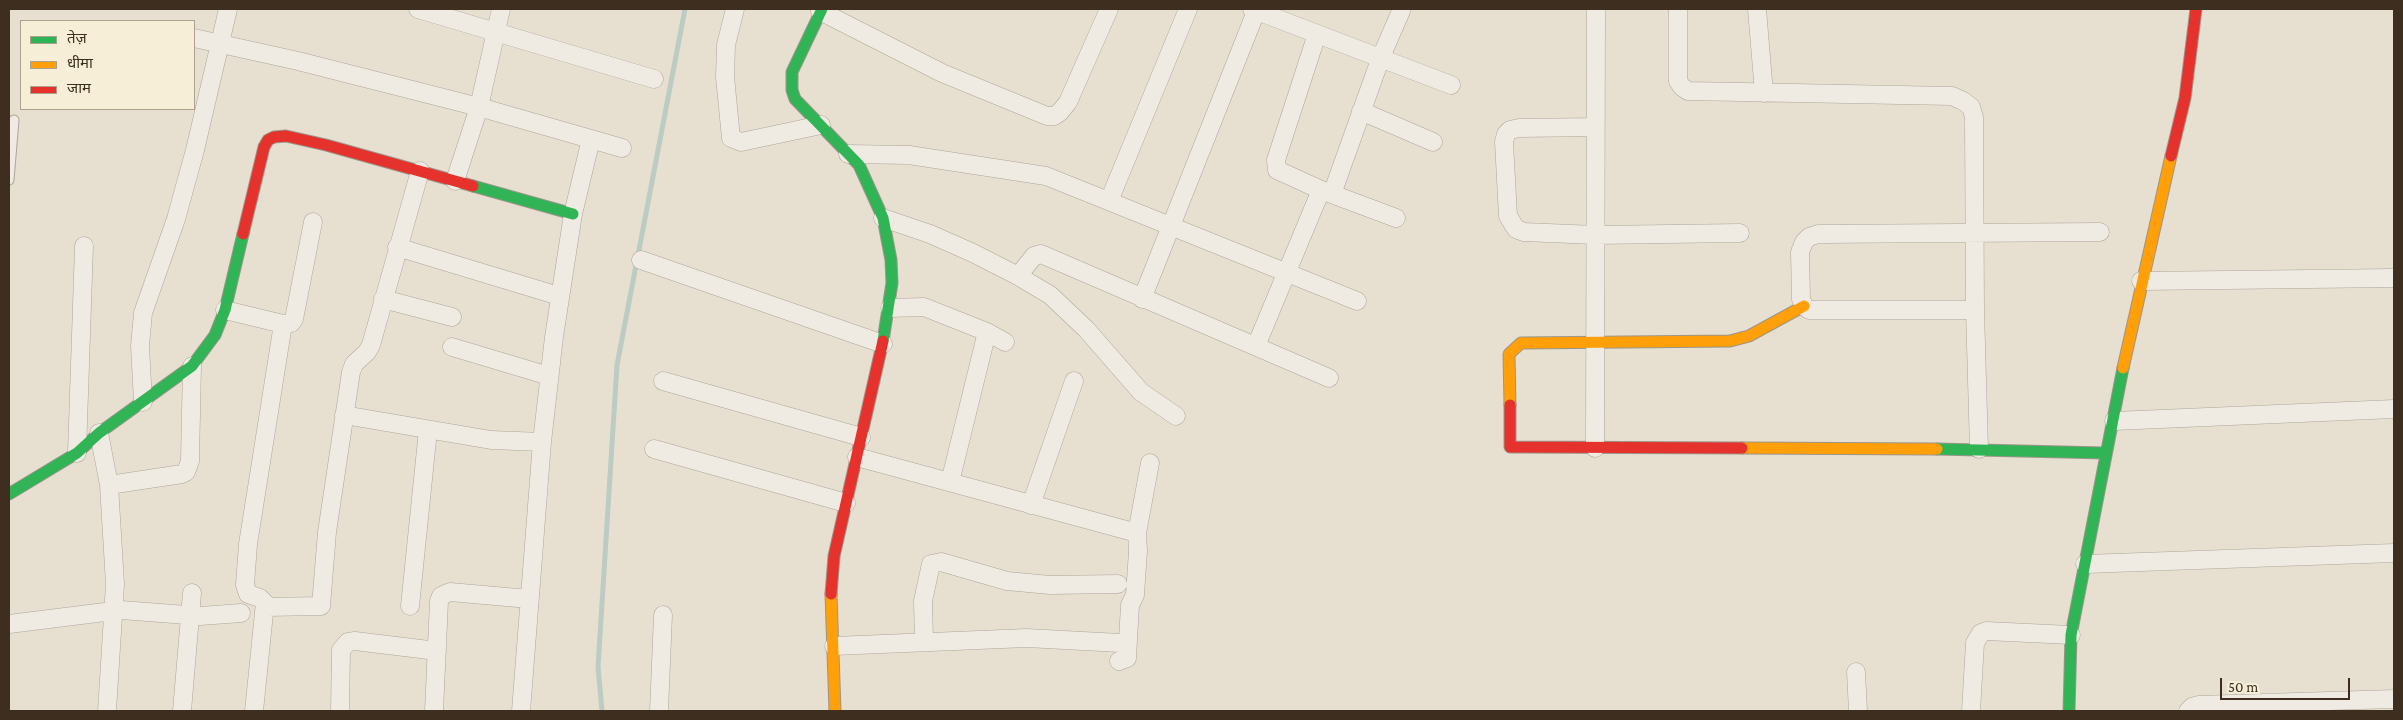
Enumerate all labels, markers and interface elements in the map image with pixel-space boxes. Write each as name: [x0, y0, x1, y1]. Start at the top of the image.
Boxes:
legend: [20, 20, 195, 110]
text: तेज़: [67, 30, 87, 46]
text: धीमा: [67, 55, 93, 71]
text: जाम: [67, 80, 91, 96]
scale bar: [2223, 668, 2353, 700]
text: 50 m: [2228, 679, 2258, 695]

